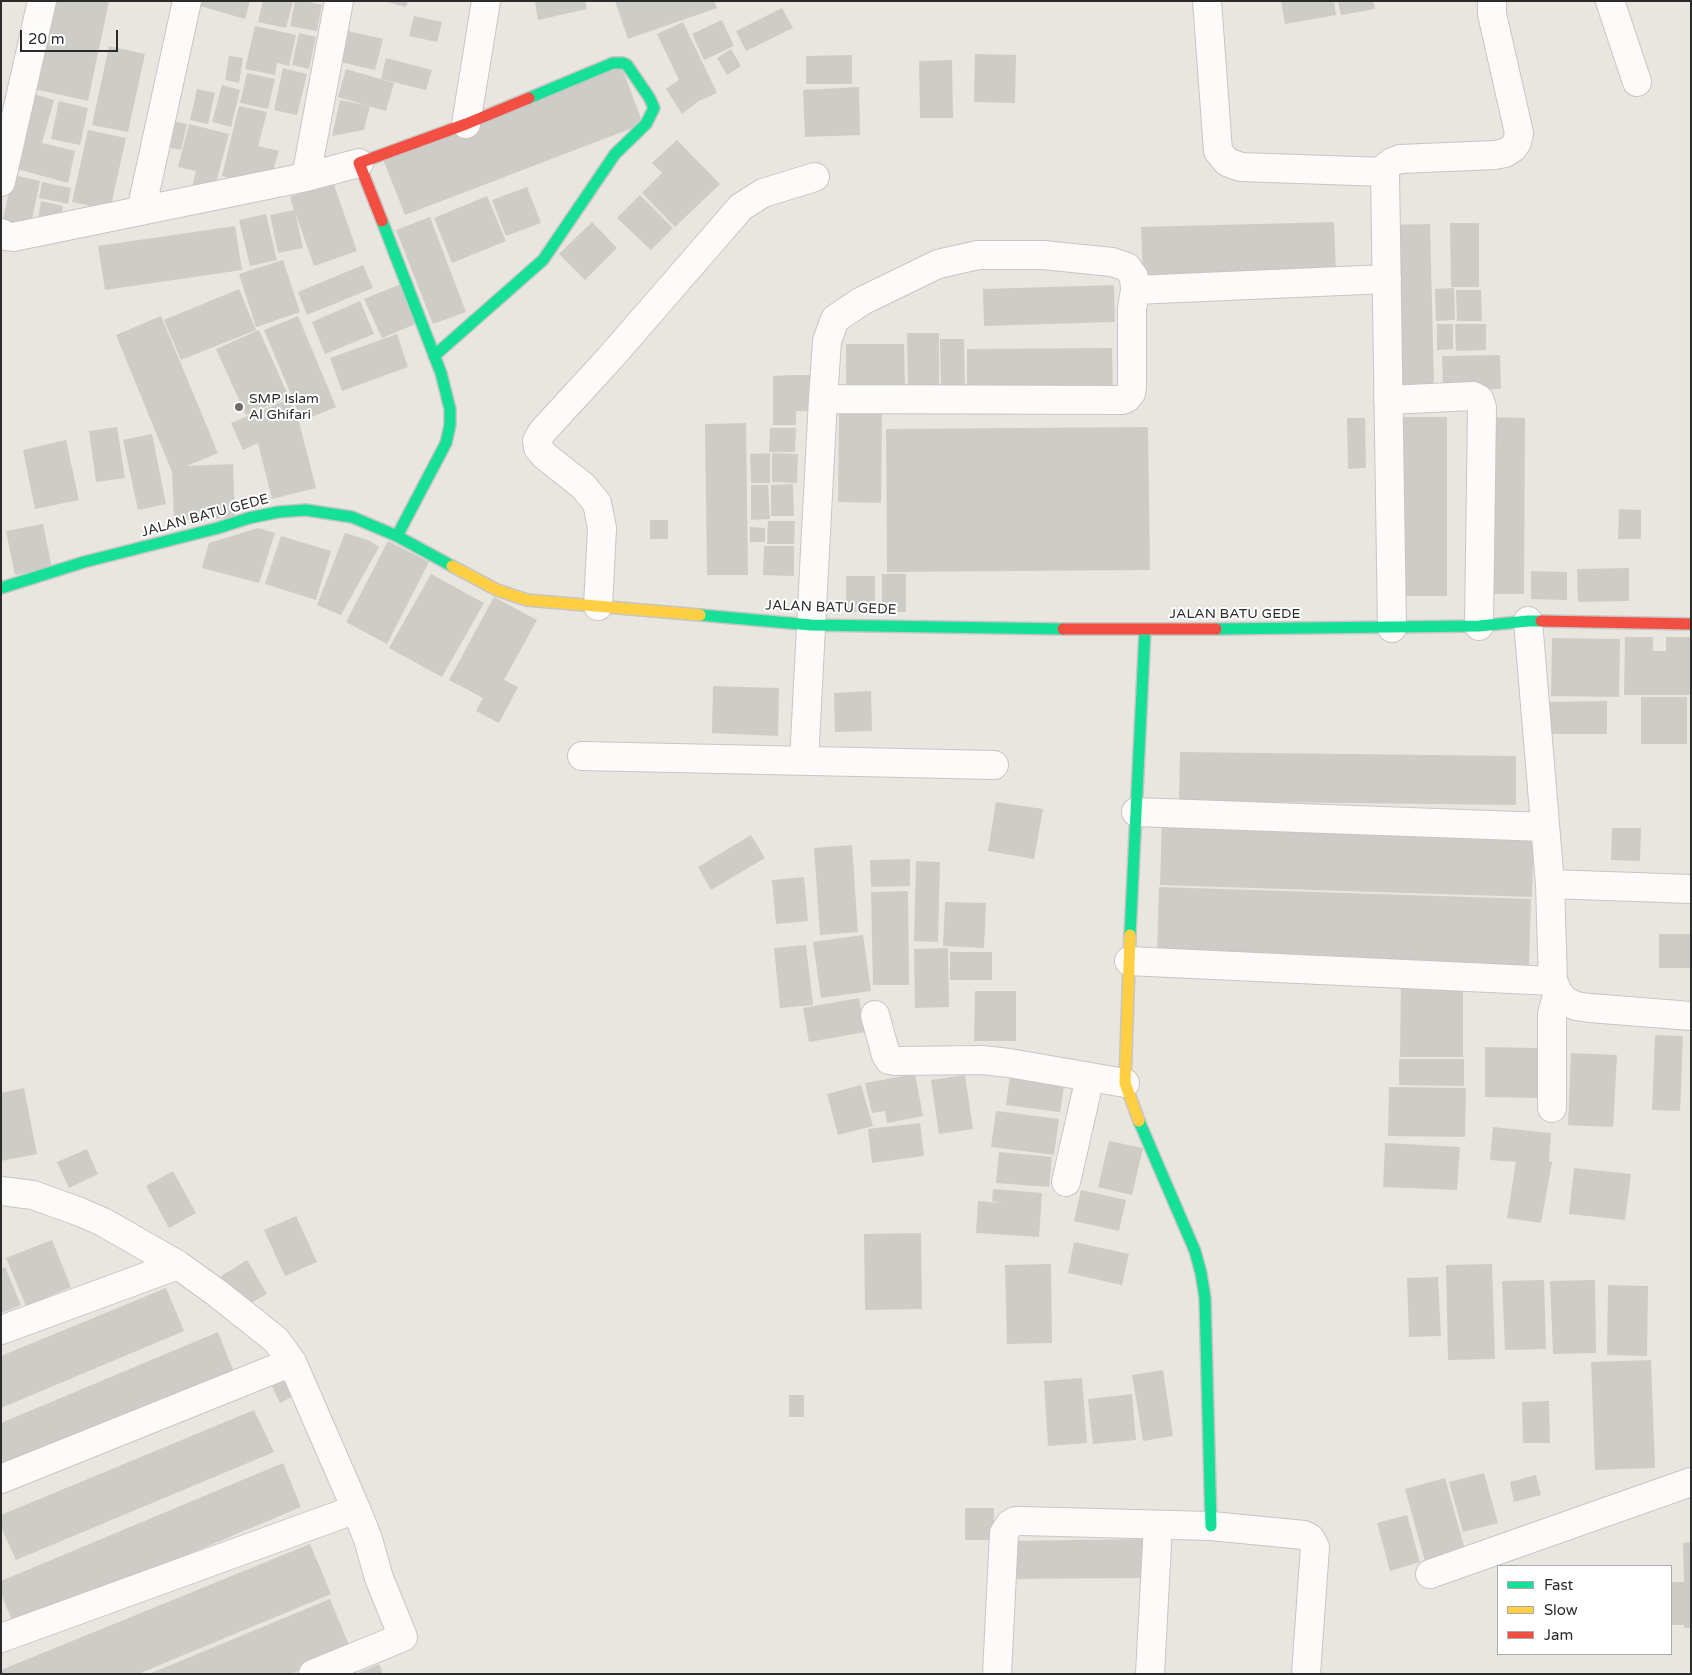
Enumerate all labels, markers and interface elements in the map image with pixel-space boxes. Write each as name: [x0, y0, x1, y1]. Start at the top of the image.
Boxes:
scale bar: [22, 20, 120, 52]
text: 20 m: [28, 30, 65, 48]
place label: SMP Islam Al Ghifari: [249, 391, 319, 424]
marker: SMP Islam Al Ghifari: [233, 401, 245, 413]
street label: JALAN BATU GEDE: [140, 491, 270, 541]
street label: JALAN BATU GEDE: [765, 597, 897, 619]
street label: JALAN BATU GEDE: [1169, 606, 1301, 622]
legend: [1497, 1565, 1672, 1655]
text: Fast: [1544, 1576, 1573, 1594]
text: Slow: [1544, 1601, 1578, 1619]
text: Jam: [1544, 1626, 1573, 1644]

